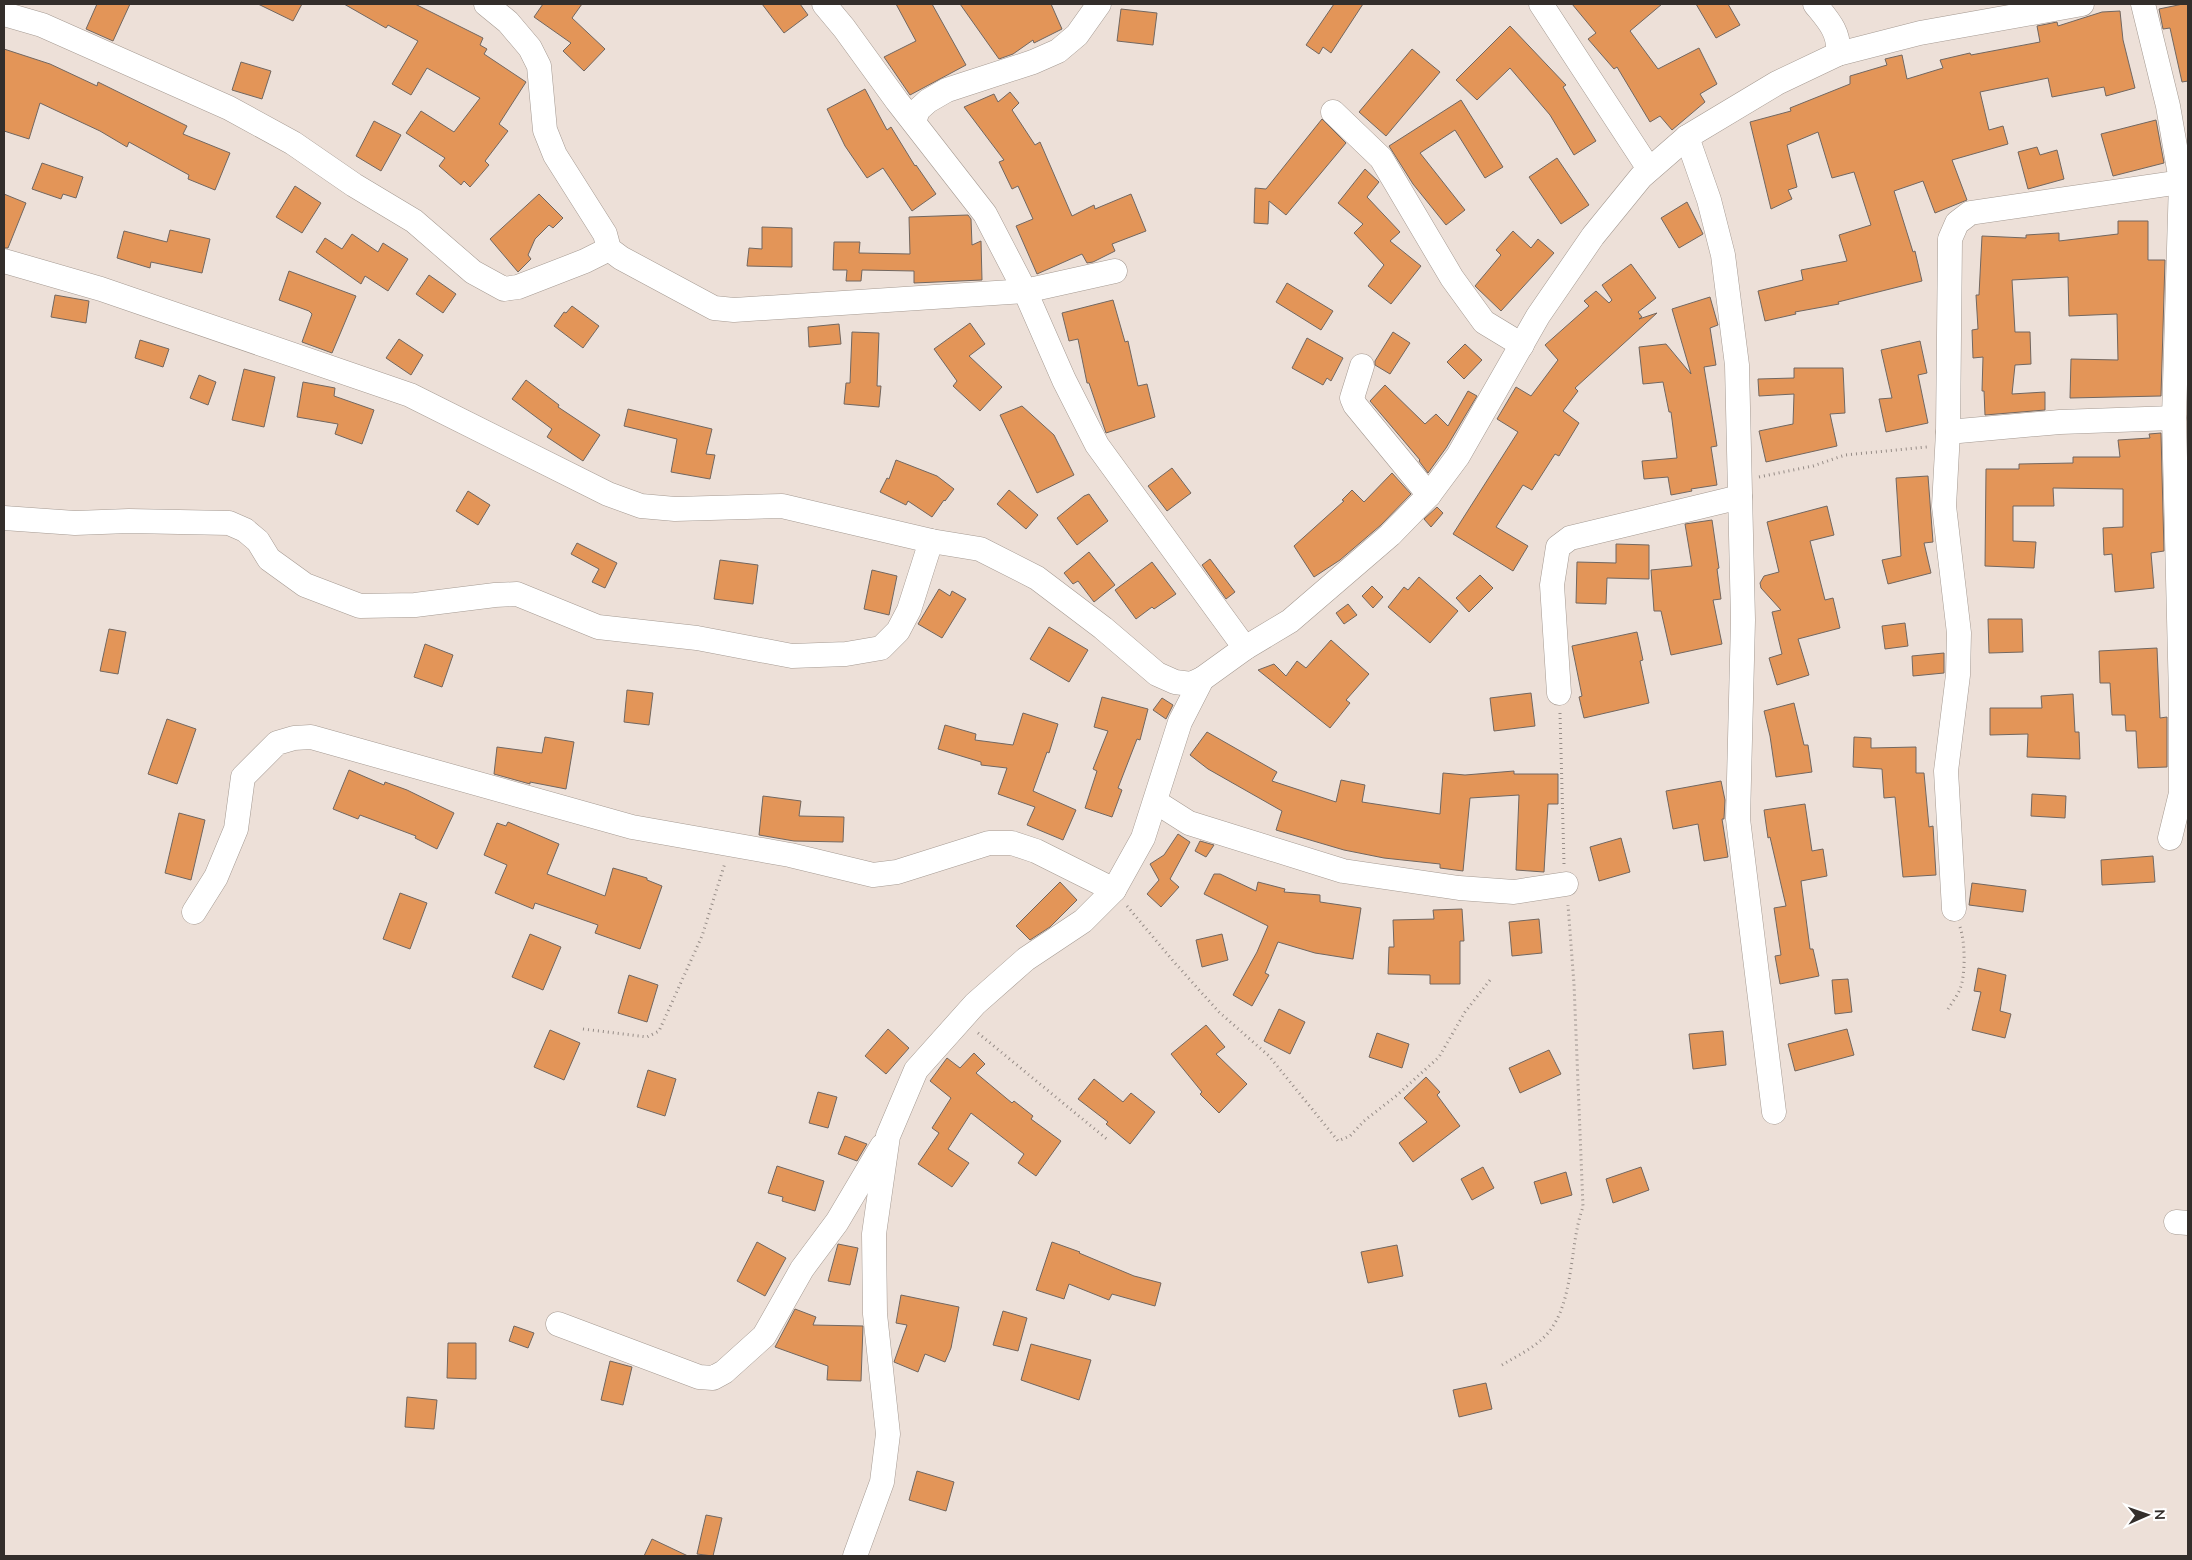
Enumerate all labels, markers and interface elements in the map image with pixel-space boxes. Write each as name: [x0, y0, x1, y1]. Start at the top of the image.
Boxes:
north arrow: [2122, 1490, 2172, 1540]
text: N: [2151, 1509, 2169, 1520]

